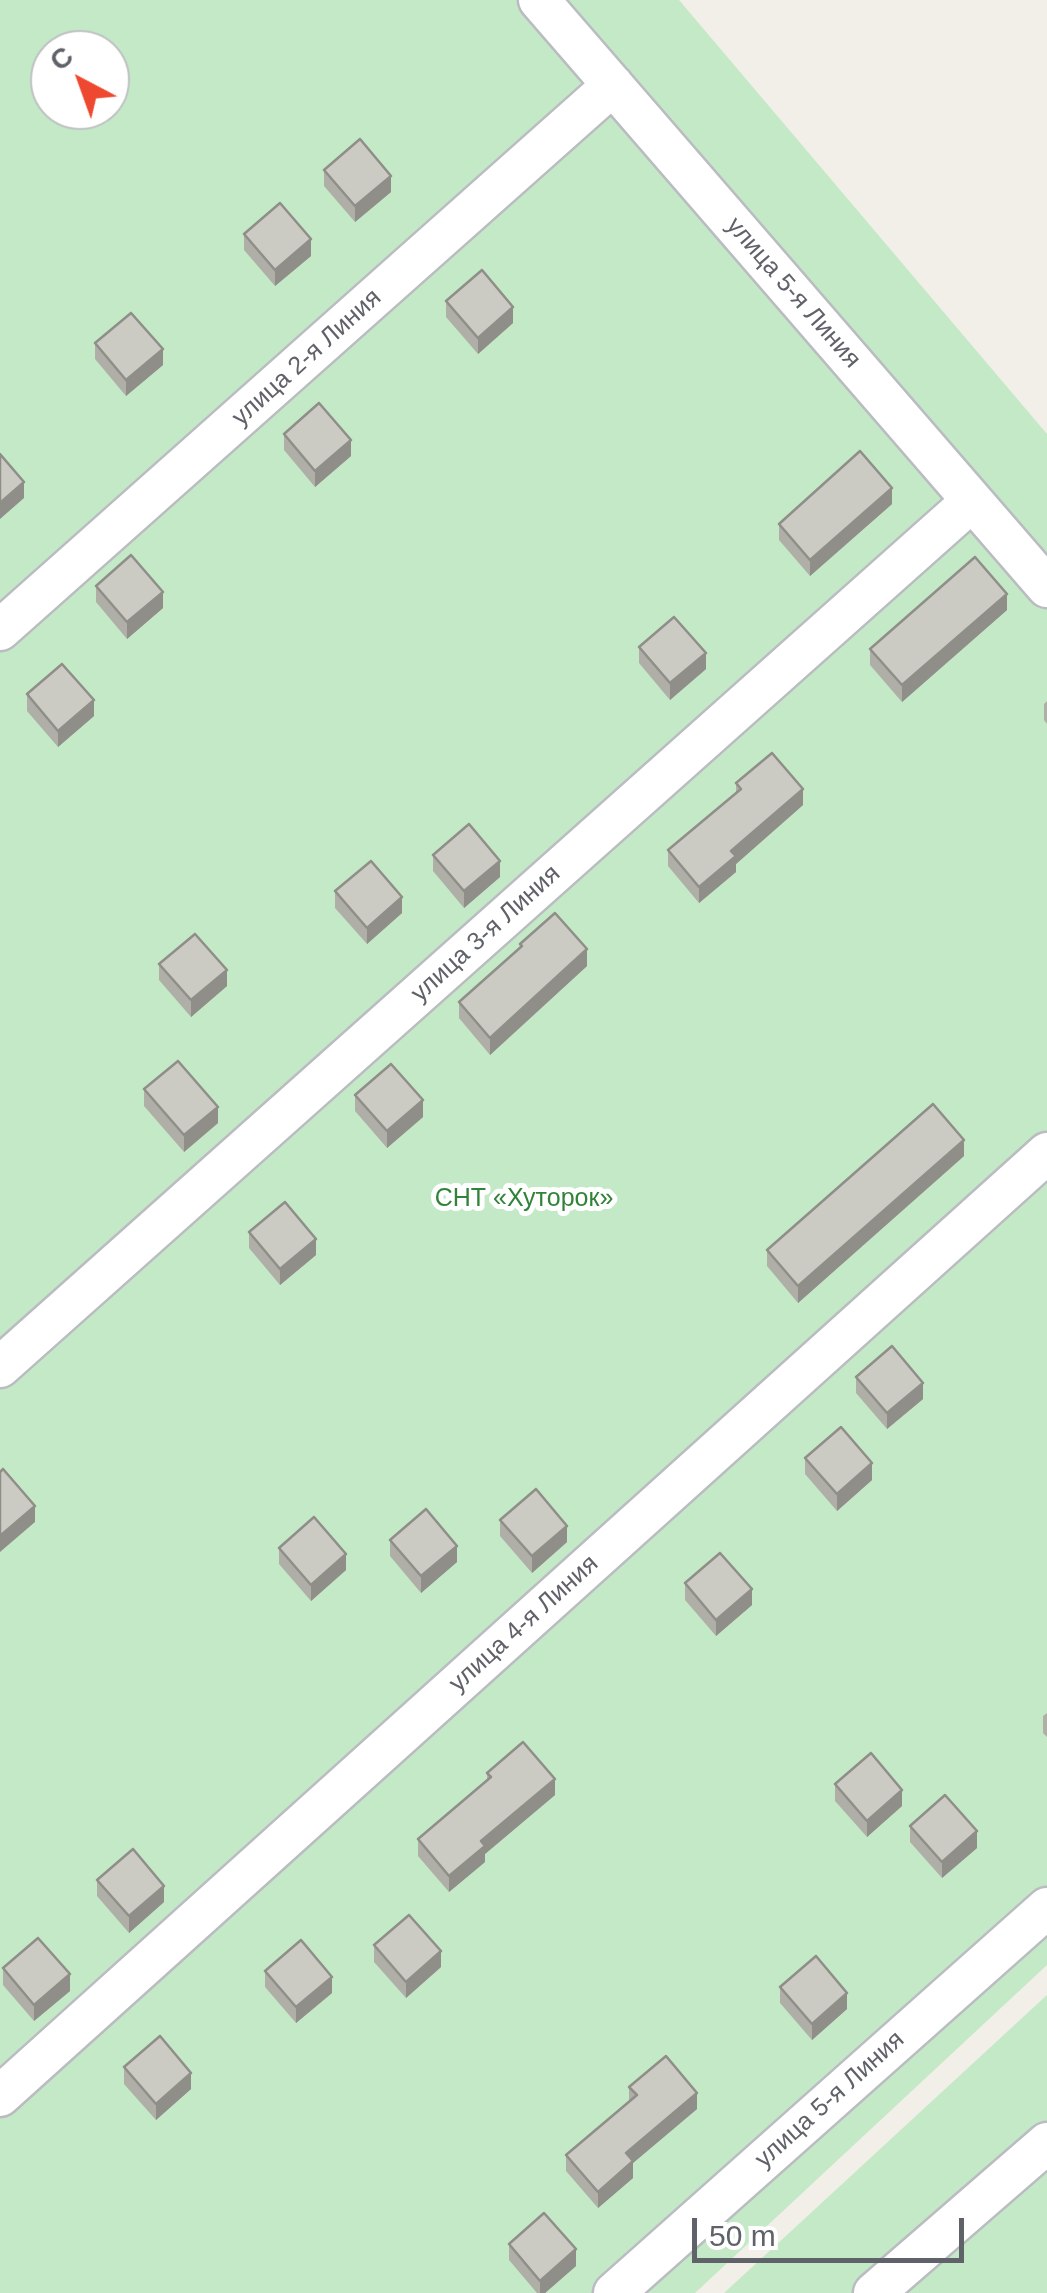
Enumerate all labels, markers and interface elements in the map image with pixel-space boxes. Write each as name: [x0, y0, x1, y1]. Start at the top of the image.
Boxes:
north arrow: [30, 30, 130, 130]
text: С: [43, 40, 79, 77]
street label: улица 5-я Линия: [719, 211, 867, 375]
street label: улица 2-я Линия: [226, 283, 388, 433]
street label: улица 3-я Линия: [405, 859, 567, 1009]
park label: СНТ «Хуторок»: [435, 1184, 613, 1214]
street label: улица 4-я Линия: [443, 1549, 605, 1699]
street label: улица 5-я Линия: [749, 2025, 911, 2175]
scale bar: [697, 2198, 970, 2260]
text: 50 m: [709, 2219, 776, 2252]

